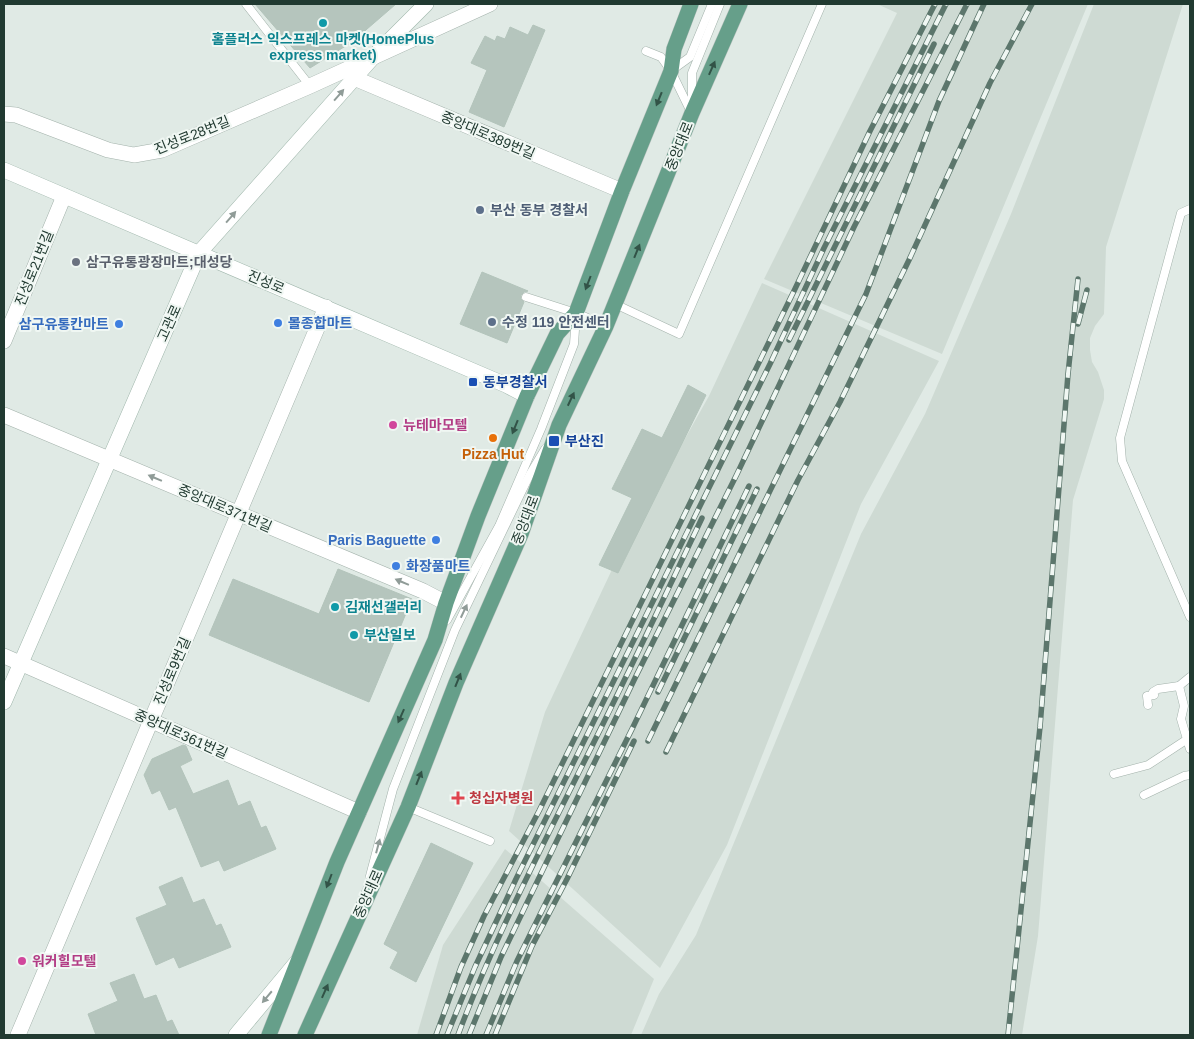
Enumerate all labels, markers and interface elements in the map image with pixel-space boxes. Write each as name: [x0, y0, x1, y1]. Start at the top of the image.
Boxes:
marker: 홈플러스 익스프레스 마켓(HomePlus express market): [317, 17, 329, 29]
place label: 홈플러스 익스프레스 마켓(HomePlus express market): [212, 31, 434, 63]
one-way arrow: [709, 61, 717, 75]
one-way arrow: [333, 89, 345, 101]
one-way arrow: [655, 92, 663, 106]
street label: 중앙대로389번길: [439, 108, 537, 162]
street label: 진성로28번길: [152, 113, 232, 157]
street label: 중앙대로: [662, 119, 696, 173]
place label: 부산 동부 경찰서: [490, 202, 588, 218]
marker: 부산 동부 경찰서: [474, 204, 486, 216]
one-way arrow: [226, 210, 237, 223]
street label: 진성로21번길: [12, 228, 56, 308]
one-way arrow: [633, 243, 641, 258]
place label: 삼구유통광장마트;대성당: [86, 254, 232, 270]
marker: 삼구유통광장마트;대성당: [70, 256, 82, 268]
street label: 진성로: [245, 267, 287, 297]
one-way arrow: [583, 276, 591, 290]
street label: 고관로: [154, 302, 184, 344]
place label: 수정 119 안전센터: [502, 314, 610, 330]
place label: 몰종합마트: [288, 315, 353, 331]
place label: 삼구유통칸마트: [19, 316, 109, 332]
marker: 수정 119 안전센터: [486, 316, 498, 328]
marker: 몰종합마트: [272, 317, 284, 329]
marker: 삼구유통칸마트: [113, 318, 125, 330]
place label: 동부경찰서: [483, 374, 547, 390]
marker: 동부경찰서: [467, 376, 479, 388]
one-way arrow: [567, 392, 576, 407]
place label: 뉴테마모텔: [403, 417, 468, 433]
marker: 뉴테마모텔: [387, 419, 399, 431]
one-way arrow: [510, 420, 518, 434]
marker: Pizza Hut: [487, 432, 499, 444]
place label: 부산진: [565, 433, 604, 449]
marker: 부산진: [547, 434, 561, 448]
place label: Pizza Hut: [462, 446, 524, 462]
one-way arrow: [147, 474, 162, 482]
street label: 중앙대로371번길: [176, 481, 274, 535]
street label: 중앙대로: [508, 493, 542, 547]
place label: Paris Baguette: [328, 532, 426, 548]
marker: Paris Baguette: [430, 534, 442, 546]
place label: 화장품마트: [406, 558, 471, 574]
marker: 화장품마트: [390, 560, 402, 572]
one-way arrow: [395, 578, 409, 586]
place label: 김재선갤러리: [345, 599, 422, 615]
marker: 김재선갤러리: [329, 601, 341, 613]
one-way arrow: [461, 604, 469, 618]
place label: 부산일보: [364, 627, 416, 643]
marker: 부산일보: [348, 629, 360, 641]
street label: 진성로9번길: [151, 635, 193, 707]
one-way arrow: [454, 672, 462, 687]
street label: 중앙대로361번길: [132, 706, 230, 762]
one-way arrow: [397, 709, 405, 723]
one-way arrow: [415, 770, 423, 785]
place label: 청십자병원: [469, 790, 533, 806]
marker: 청십자병원: [451, 791, 465, 805]
one-way arrow: [375, 838, 383, 853]
street label: 중앙대로: [350, 867, 386, 921]
one-way arrow: [325, 874, 333, 889]
place label: 워커힐모텔: [32, 953, 97, 969]
marker: 워커힐모텔: [16, 955, 28, 967]
one-way arrow: [321, 984, 329, 998]
one-way arrow: [262, 991, 273, 1004]

